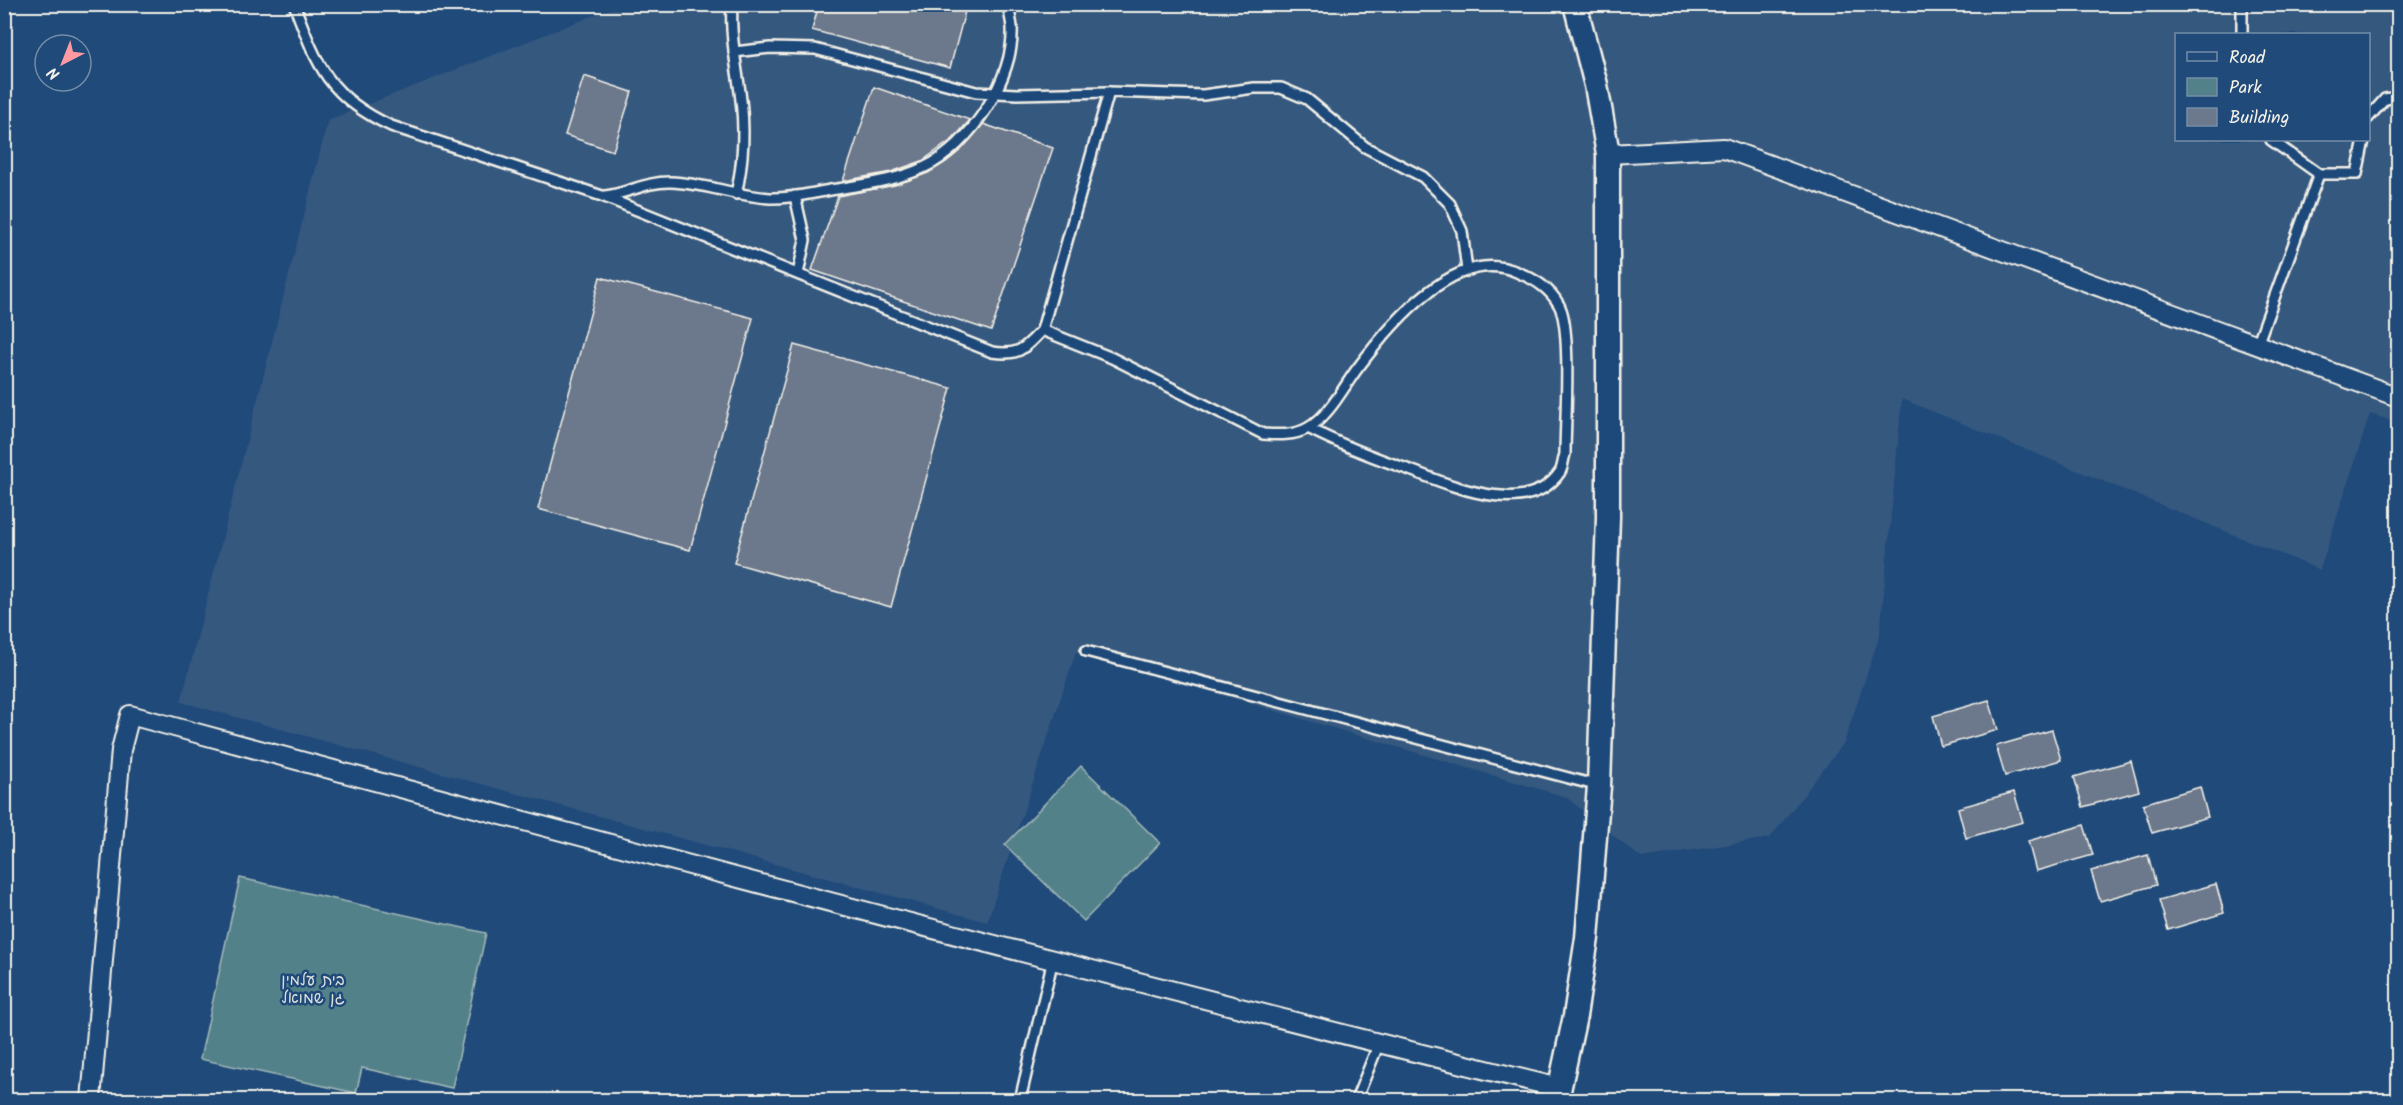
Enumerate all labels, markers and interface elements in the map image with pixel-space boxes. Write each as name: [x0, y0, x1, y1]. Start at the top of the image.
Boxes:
north arrow: [33, 33, 93, 93]
legend: [2175, 33, 2370, 141]
text: Road: [2229, 44, 2266, 73]
text: N: [42, 60, 66, 86]
text: Park: [2229, 74, 2262, 103]
text: Building: [2229, 104, 2289, 133]
park label: בית עלמין גן שמואל: [281, 968, 345, 1011]

